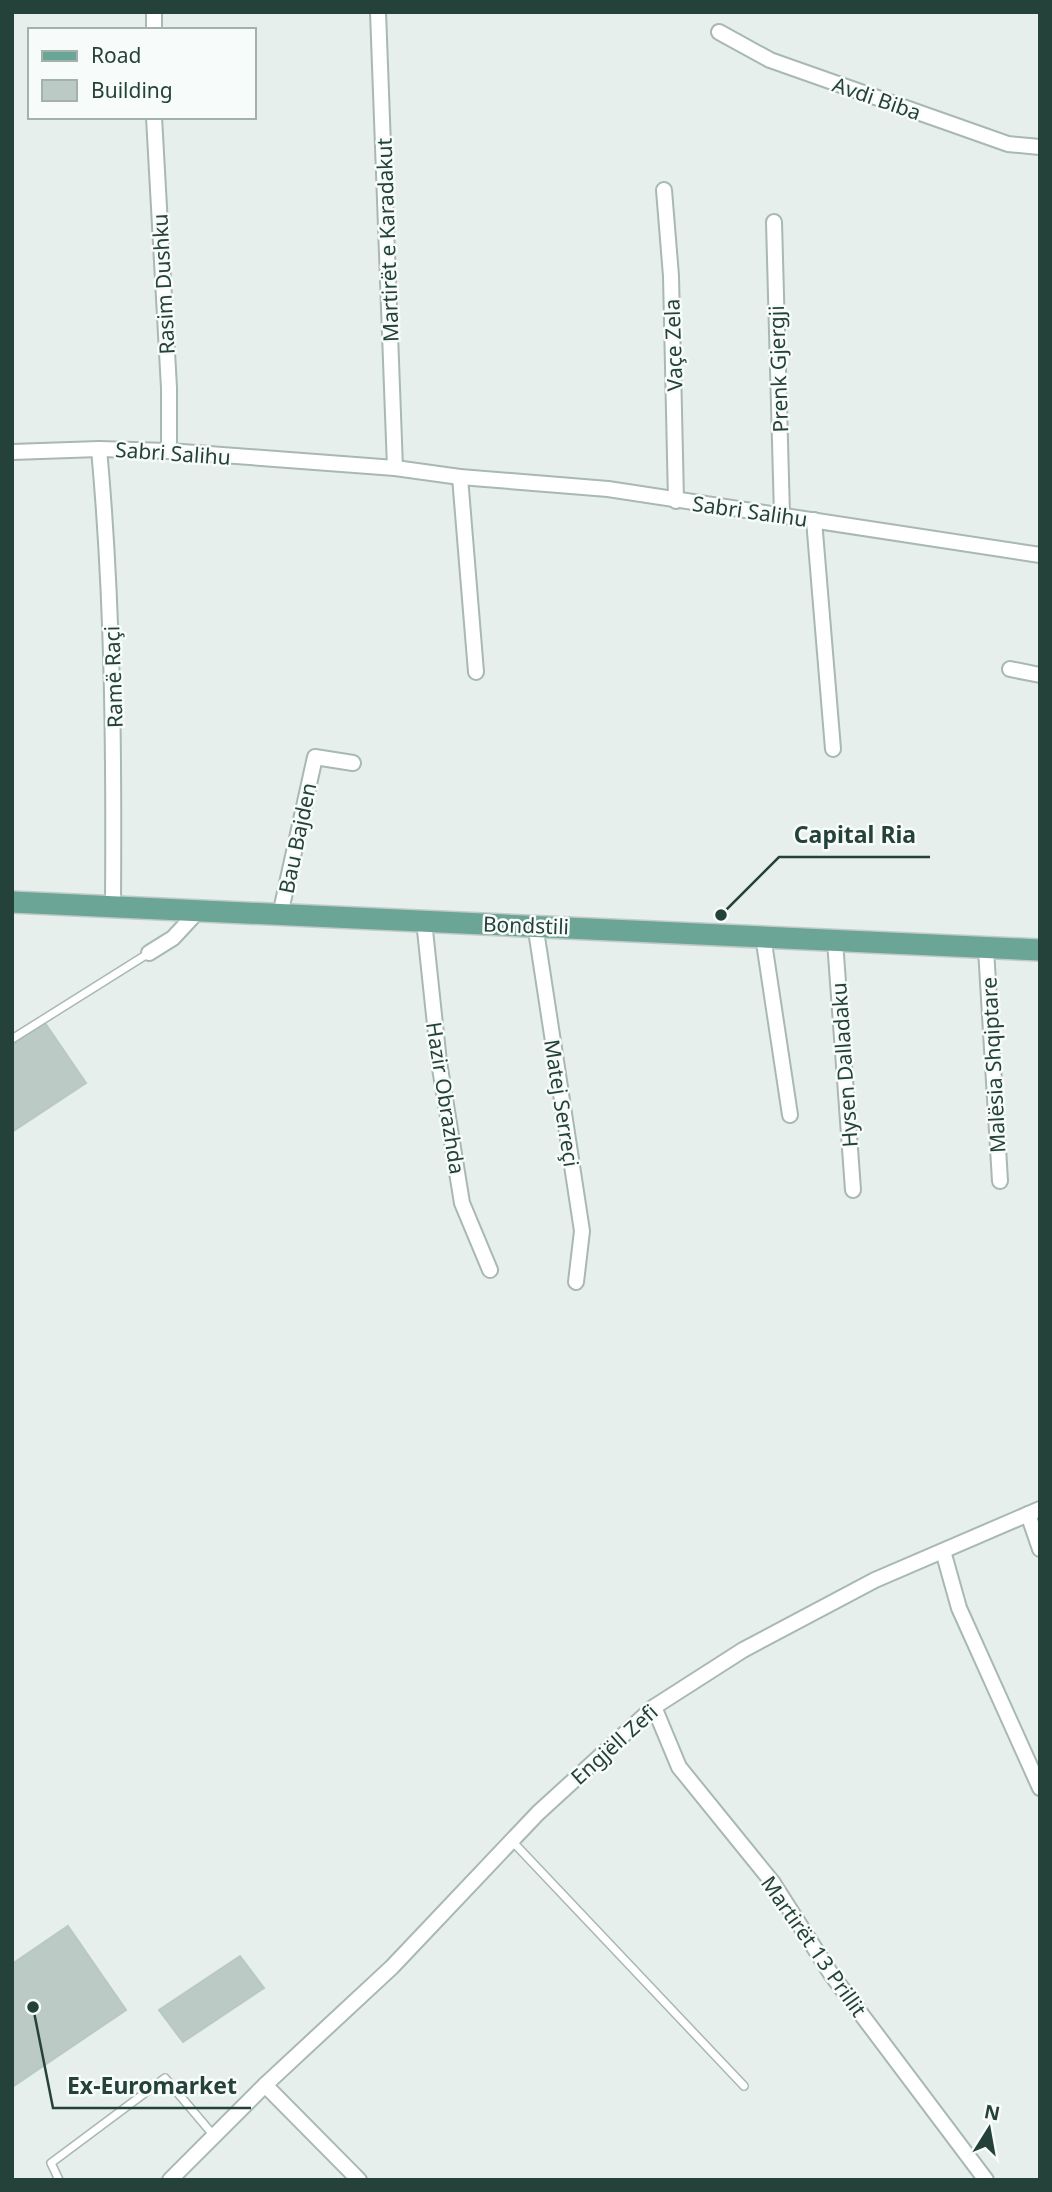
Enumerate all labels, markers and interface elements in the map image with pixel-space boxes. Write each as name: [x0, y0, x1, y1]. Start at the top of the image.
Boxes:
legend: [28, 28, 256, 119]
text: Road: [91, 41, 141, 69]
street label: Avdi Biba: [829, 70, 925, 126]
text: Building: [91, 76, 173, 104]
street label: Martirët e Karadakut: [369, 137, 405, 343]
street label: Rasim Dushku: [145, 213, 181, 355]
street label: Vaçe Zela: [657, 298, 689, 392]
street label: Prenk Gjergji: [762, 305, 794, 433]
street label: Sabri Salihu: [114, 435, 232, 471]
street label: Sabri Salihu: [691, 489, 809, 533]
street label: Ramë Raçi: [97, 625, 129, 729]
street label: Bau Bajden: [272, 780, 322, 896]
callout: Capital Ria: [779, 813, 930, 857]
text: Capital Ria: [794, 818, 916, 850]
street label: Bondstili: [482, 910, 570, 940]
street label: Malësia Shqiptare: [974, 976, 1012, 1154]
street label: Hysen Dalladaku: [824, 982, 864, 1148]
street label: Hazir Obrazhda: [420, 1020, 472, 1176]
street label: Matej Serreçi: [538, 1037, 586, 1169]
street label: Engjëll Zefi: [565, 1698, 663, 1790]
street label: Martirët 13 Prillit: [755, 1870, 873, 2022]
callout: Ex-Euromarket: [53, 2064, 251, 2108]
text: Ex-Euromarket: [67, 2069, 237, 2101]
north arrow: [954, 2094, 1024, 2164]
text: N: [982, 2098, 1002, 2127]

